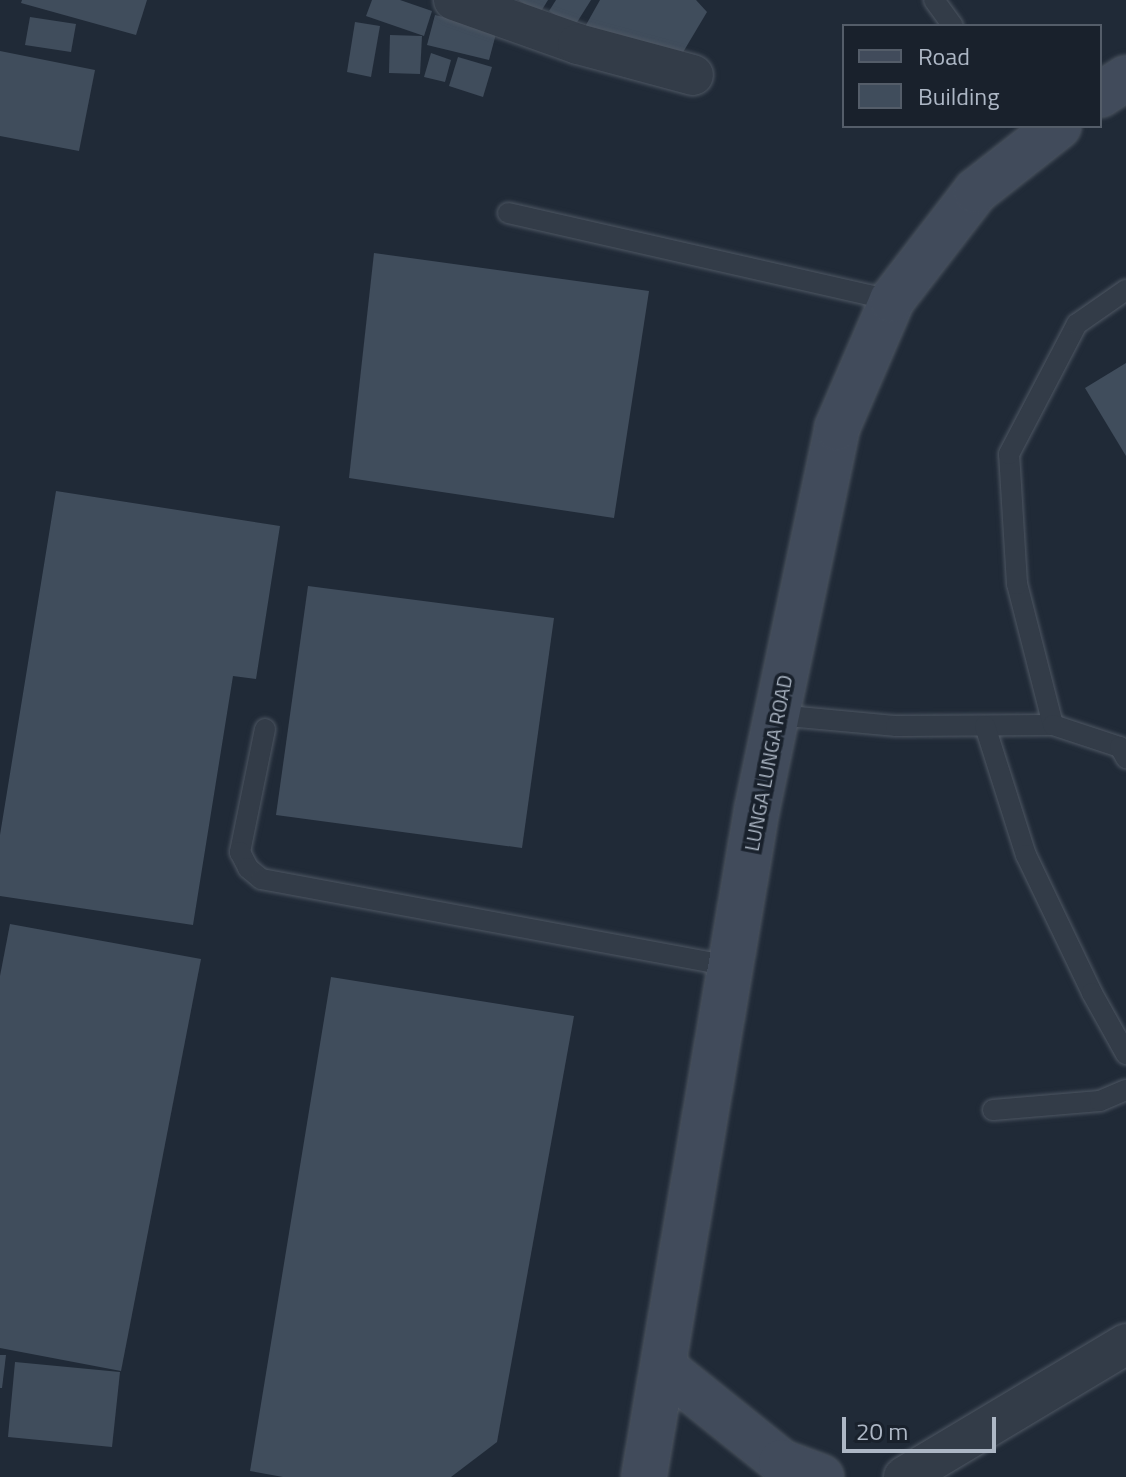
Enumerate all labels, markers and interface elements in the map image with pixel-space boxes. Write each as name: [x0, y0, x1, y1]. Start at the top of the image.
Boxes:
legend: [842, 24, 1102, 128]
text: Road: [918, 38, 970, 74]
text: Building: [918, 78, 1000, 114]
street label: LUNGA LUNGA ROAD: [739, 673, 797, 853]
scale bar: [846, 1401, 1000, 1451]
text: 20 m: [856, 1413, 908, 1449]

